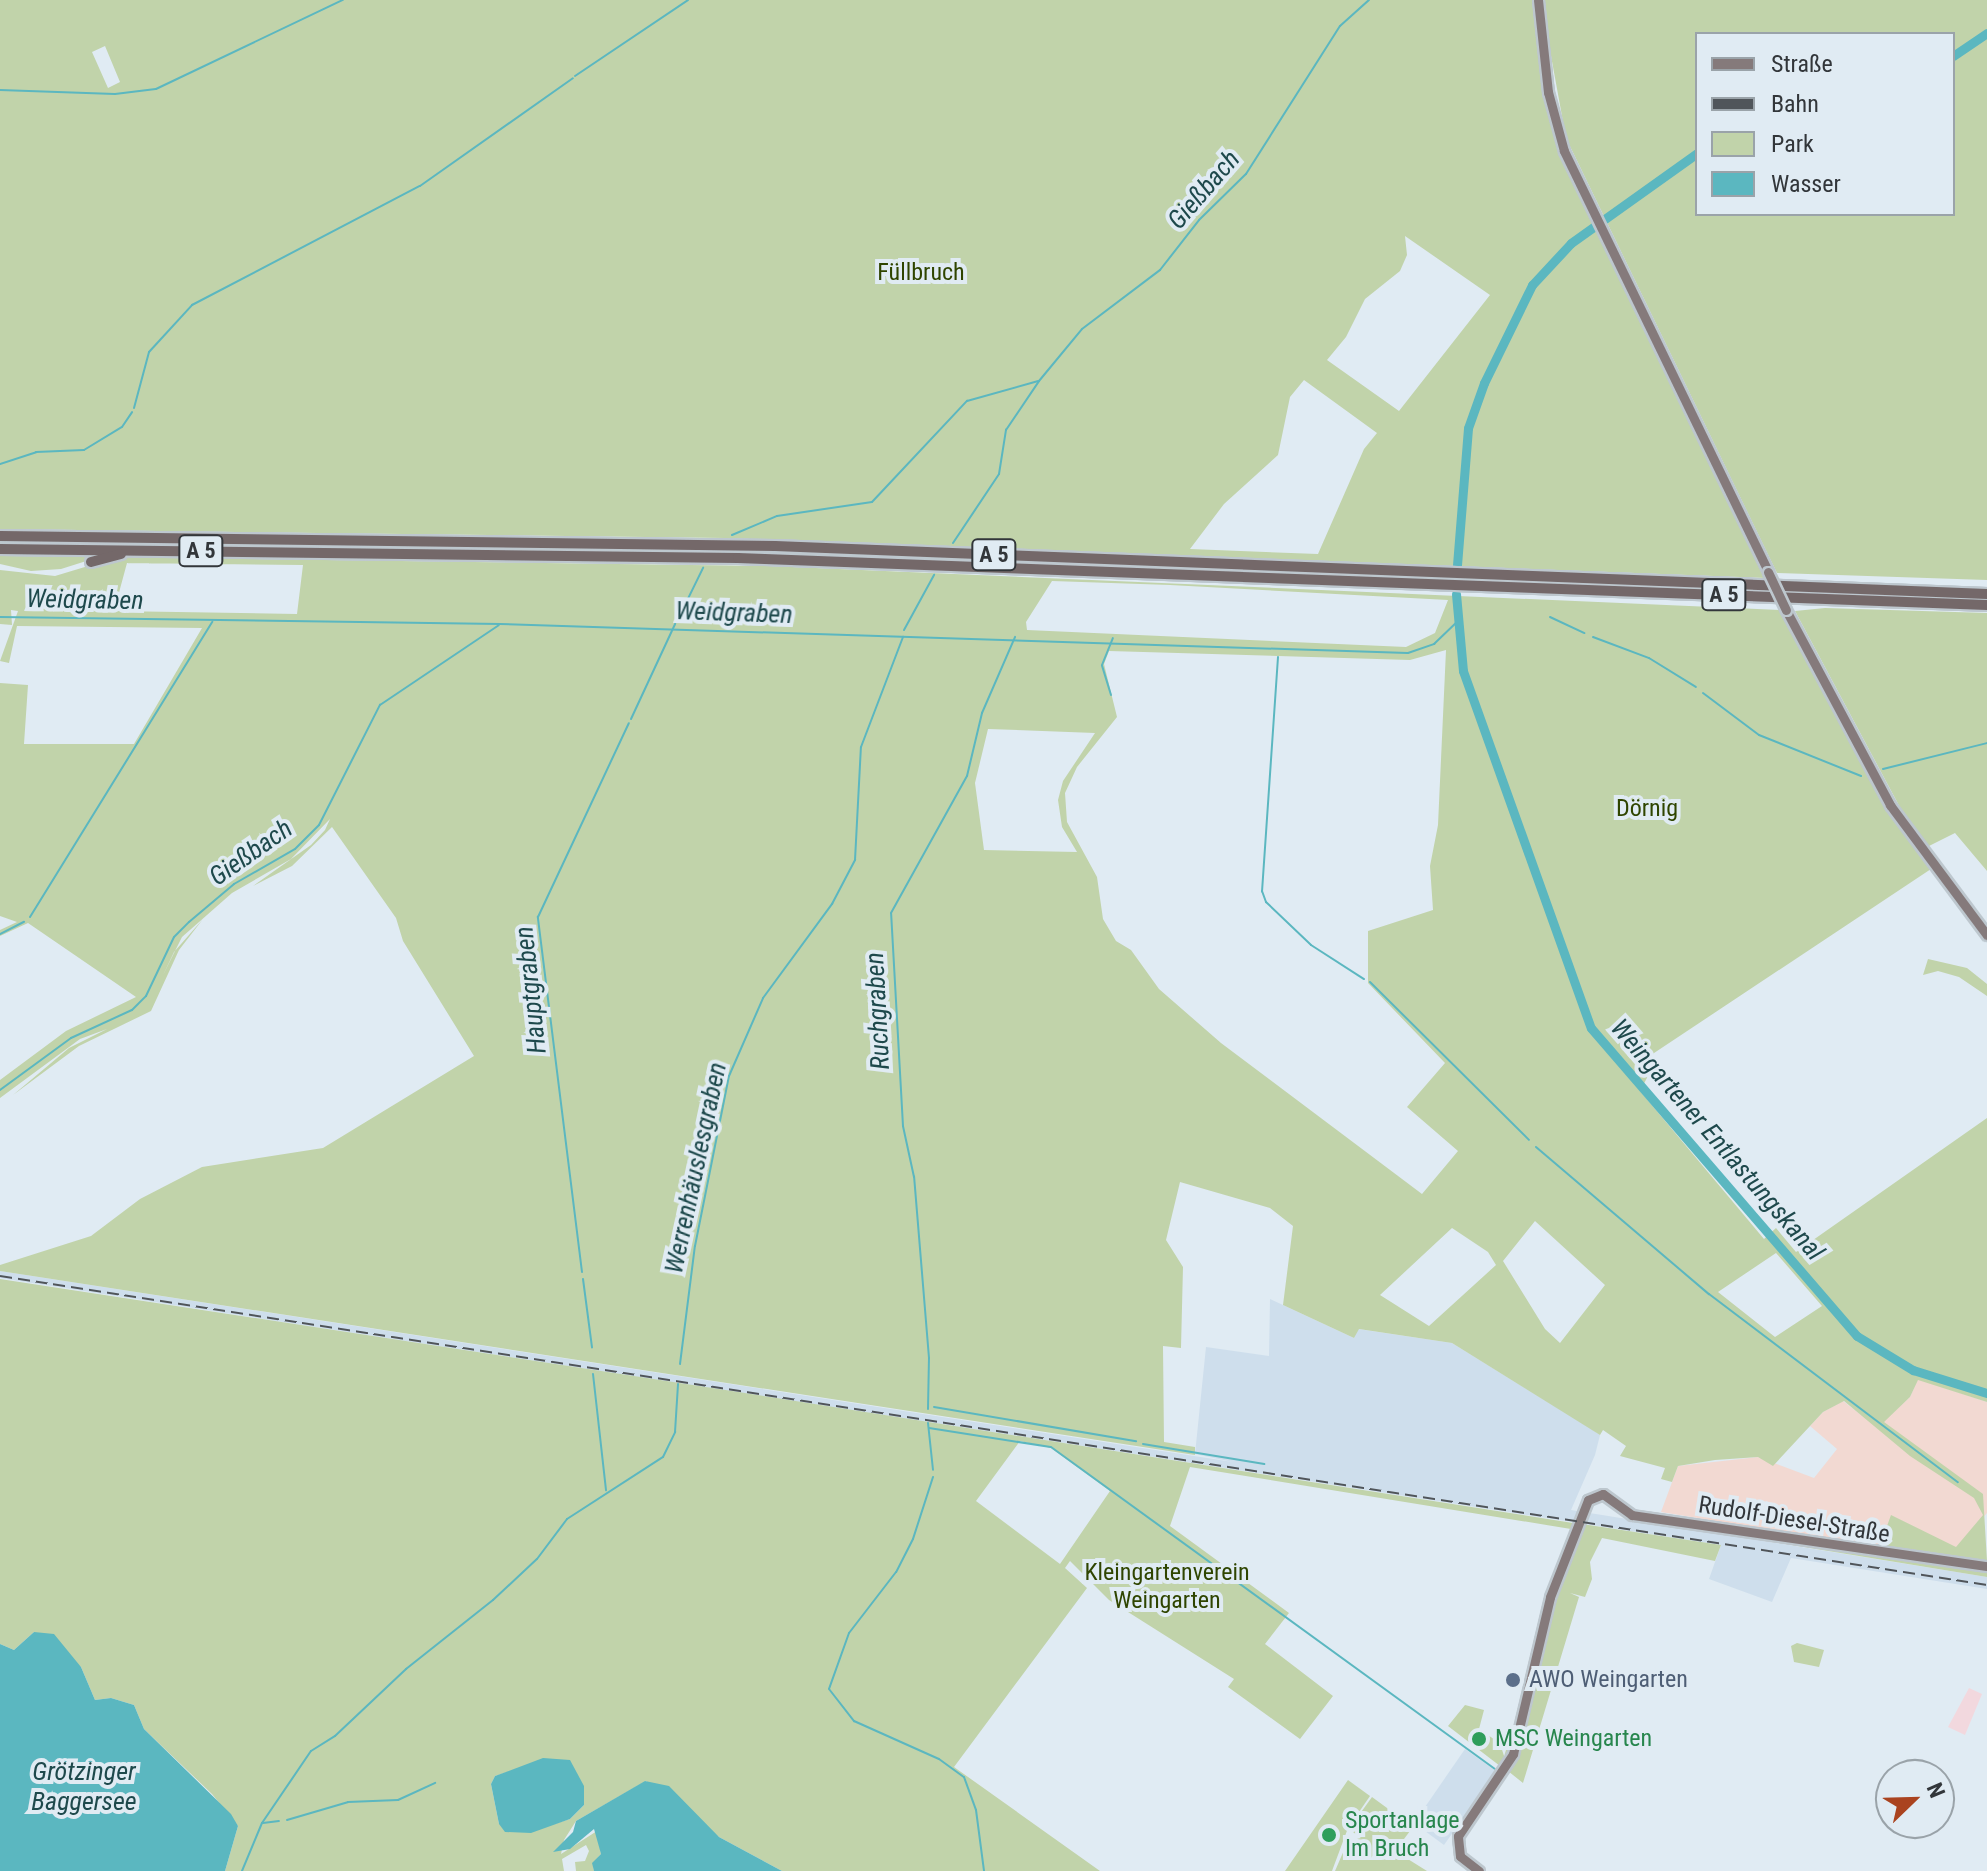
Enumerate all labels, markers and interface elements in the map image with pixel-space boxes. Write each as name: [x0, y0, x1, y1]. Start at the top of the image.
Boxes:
legend: [1695, 32, 1955, 216]
text: Straße: [1771, 50, 1833, 78]
text: Bahn: [1771, 90, 1819, 118]
text: Park: [1771, 130, 1814, 158]
water label: Gießbach: [1161, 144, 1247, 236]
text: Wasser: [1771, 170, 1841, 198]
park label: Füllbruch: [877, 259, 965, 287]
road number: A 5: [177, 533, 225, 569]
road number: A 5: [970, 537, 1018, 573]
road number: A 5: [1700, 577, 1748, 613]
water label: Weidgraben: [26, 583, 144, 617]
water label: Weidgraben: [675, 595, 793, 631]
park label: Dörnig: [1616, 795, 1678, 823]
water label: Gießbach: [204, 813, 298, 893]
water label: Hauptgraben: [509, 925, 553, 1055]
water label: Ruchgraben: [859, 951, 897, 1071]
water label: Weingartener Entlastungskanal: [1604, 1013, 1830, 1267]
water label: Werrenhäuslesgraben: [658, 1060, 734, 1276]
street label: Rudolf-Diesel-Straße: [1696, 1491, 1892, 1549]
park label: Kleingartenverein Weingarten: [1084, 1559, 1250, 1615]
place label: AWO Weingarten: [1529, 1666, 1688, 1694]
marker: AWO Weingarten: [1504, 1671, 1522, 1689]
place label: MSC Weingarten: [1495, 1725, 1652, 1753]
marker: MSC Weingarten: [1470, 1730, 1488, 1748]
water label: Grötzinger Baggersee: [31, 1756, 137, 1818]
north arrow: [1875, 1759, 1955, 1839]
text: N: [1922, 1779, 1950, 1801]
place label: Sportanlage Im Bruch: [1345, 1807, 1460, 1863]
marker: Sportanlage Im Bruch: [1320, 1826, 1338, 1844]

